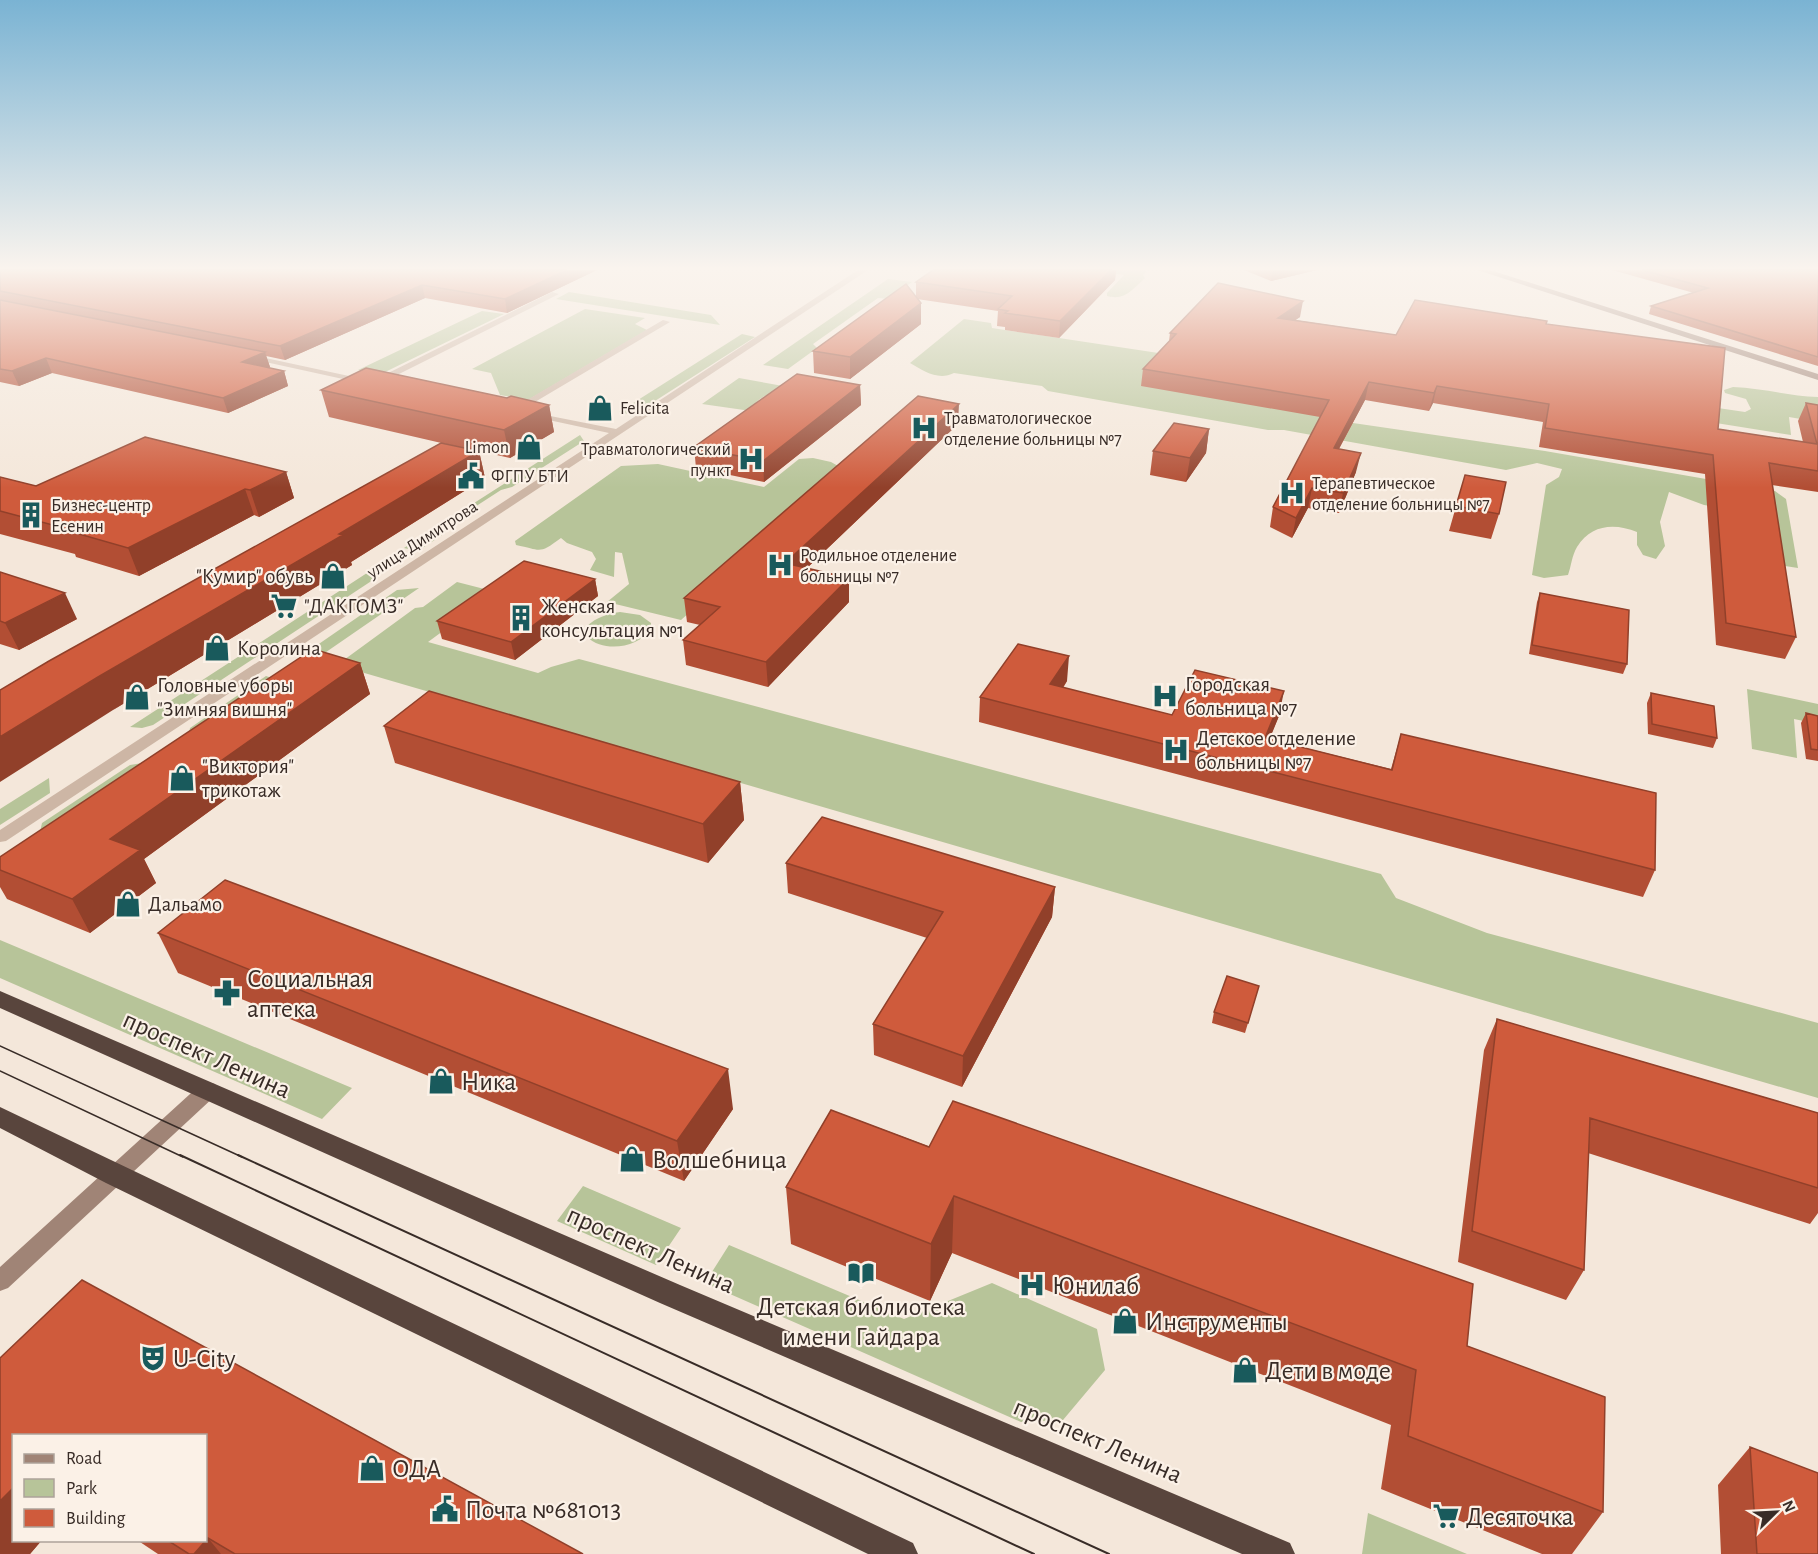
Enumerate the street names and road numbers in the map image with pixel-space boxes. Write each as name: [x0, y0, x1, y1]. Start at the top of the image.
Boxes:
street label: улица Димитрова: [363, 498, 481, 583]
street label: проспект Ленина: [119, 1006, 294, 1104]
street label: проспект Ленина: [563, 1201, 738, 1299]
street label: проспект Ленина: [1009, 1394, 1186, 1488]

